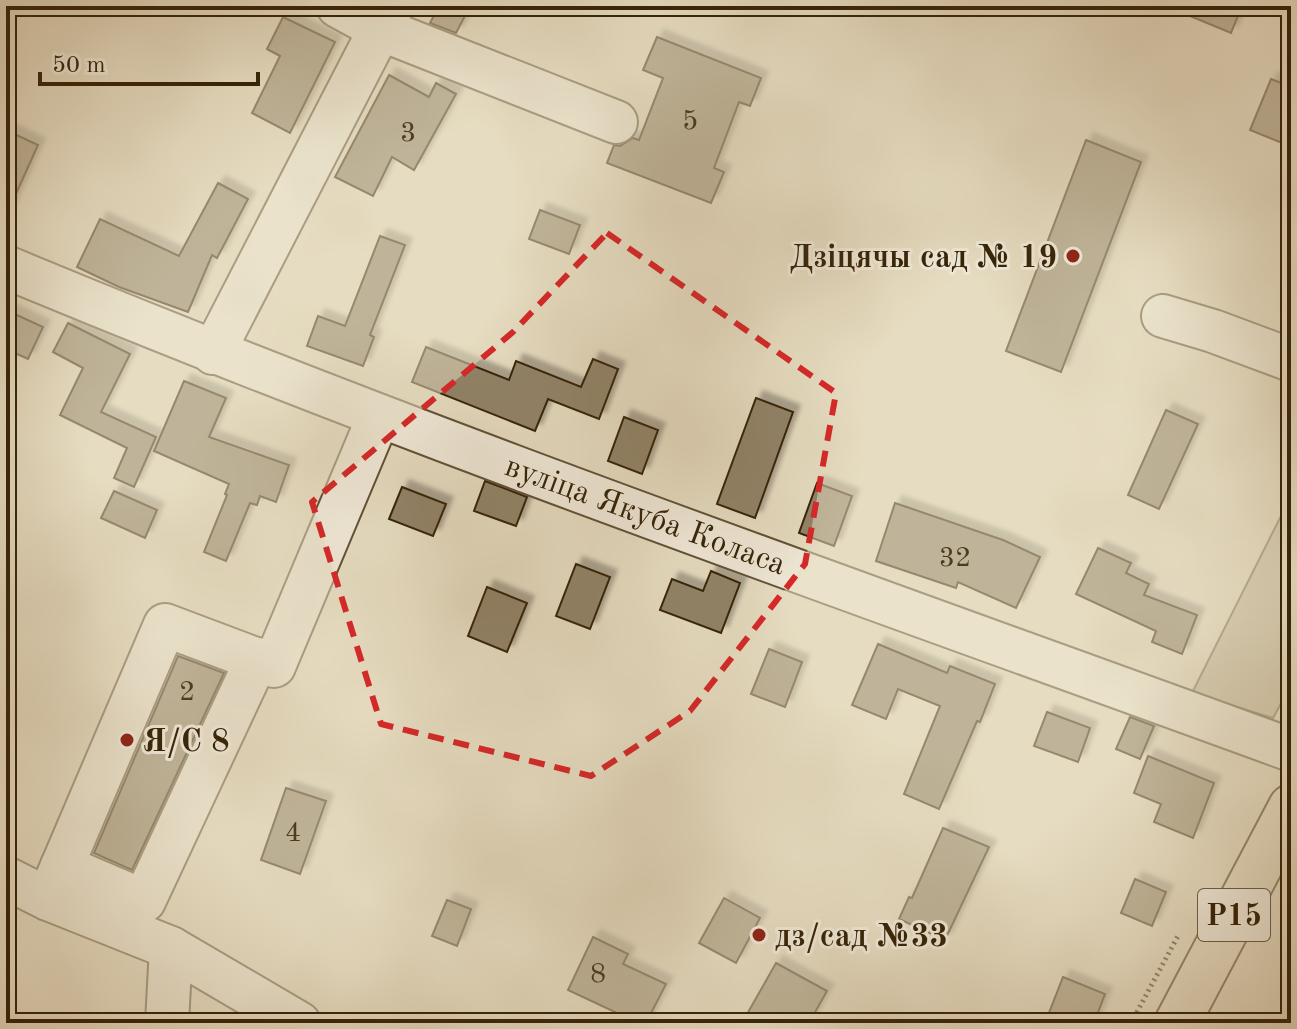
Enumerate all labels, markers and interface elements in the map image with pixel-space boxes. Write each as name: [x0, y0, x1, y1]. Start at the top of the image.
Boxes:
scale bar: [40, 36, 258, 86]
text: 50 m: [52, 54, 106, 78]
house number: 5: [682, 108, 698, 136]
house number: 3: [400, 120, 416, 148]
place label: Дзіцячы сад № 19: [790, 243, 1057, 275]
marker: Дзіцячы сад № 19: [1064, 247, 1082, 265]
street label: вуліца Якуба Коласа: [500, 451, 790, 583]
house number: 32: [939, 545, 971, 573]
house number: 2: [179, 679, 195, 707]
place label: Я/С 8: [143, 727, 229, 759]
marker: Я/С 8: [118, 731, 136, 749]
house number: 4: [285, 820, 301, 848]
road number: Р15: [1198, 889, 1270, 941]
place label: дз/сад №33: [775, 922, 948, 954]
marker: дз/сад №33: [750, 926, 768, 944]
house number: 8: [590, 961, 606, 989]

